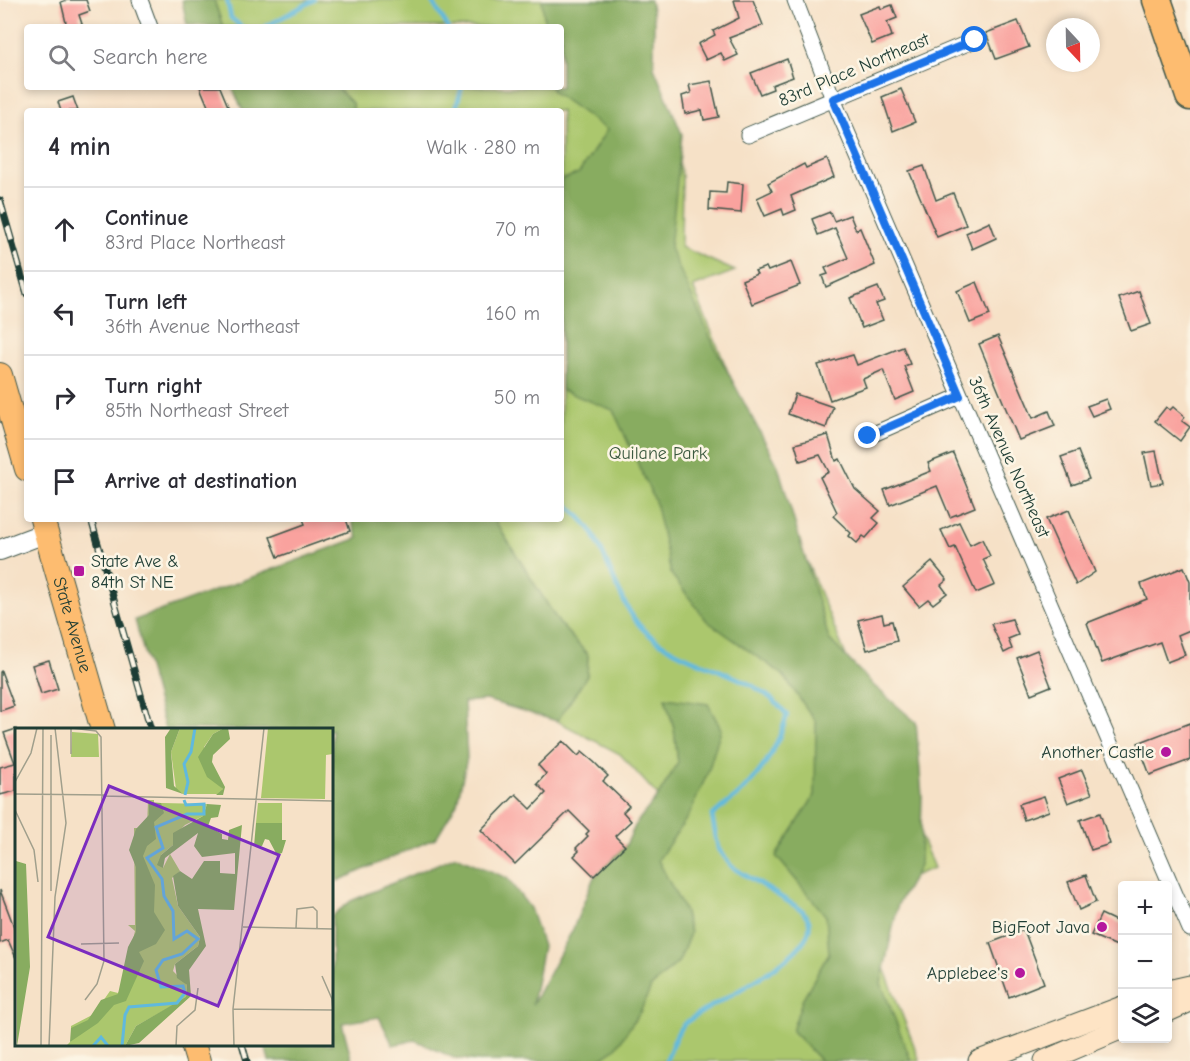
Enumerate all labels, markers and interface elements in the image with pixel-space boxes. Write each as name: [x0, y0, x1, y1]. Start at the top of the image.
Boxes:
north arrow: [1046, 18, 1100, 72]
search box: [24, 24, 564, 90]
route start: [961, 26, 987, 52]
street label: 83rd Place Northeast: [775, 28, 933, 111]
icon: search: [45, 41, 78, 74]
text: Search here: [93, 44, 208, 70]
text: 4 min: [48, 132, 111, 162]
text: Walk · 280 m: [427, 136, 540, 159]
text: Continue: [105, 205, 188, 231]
icon: ahead: [48, 213, 81, 246]
text: 70 m: [495, 218, 540, 241]
text: 83rd Place Northeast: [105, 231, 285, 254]
text: Turn left: [105, 289, 187, 315]
icon: left: [48, 297, 81, 330]
text: 160 m: [486, 302, 540, 325]
text: 36th Avenue Northeast: [105, 315, 299, 338]
text: Turn right: [105, 373, 202, 399]
street label: 36th Avenue Northeast: [964, 373, 1054, 542]
icon: right: [48, 381, 81, 414]
text: 50 m: [494, 386, 540, 409]
text: 85th Northeast Street: [105, 399, 289, 422]
route end: [854, 422, 880, 448]
park label: Quilane Park: [609, 443, 708, 464]
icon: arrive: [48, 465, 81, 498]
text: Arrive at destination: [105, 468, 297, 494]
place label: State Ave & 84th St NE: [91, 551, 179, 593]
marker: State Ave & 84th St NE: [72, 564, 86, 578]
street label: State Avenue: [49, 574, 96, 675]
inset map: [15, 728, 333, 1046]
place label: Another Castle: [1041, 742, 1154, 763]
marker: Another Castle: [1159, 745, 1173, 759]
map controls: [1118, 881, 1172, 1043]
button: +: [1118, 881, 1172, 935]
place label: BigFoot Java: [992, 917, 1090, 938]
marker: BigFoot Java: [1095, 920, 1109, 934]
button: −: [1118, 935, 1172, 989]
place label: Applebee's: [927, 963, 1008, 984]
marker: Applebee's: [1013, 966, 1027, 980]
button: layers: [1118, 989, 1172, 1043]

